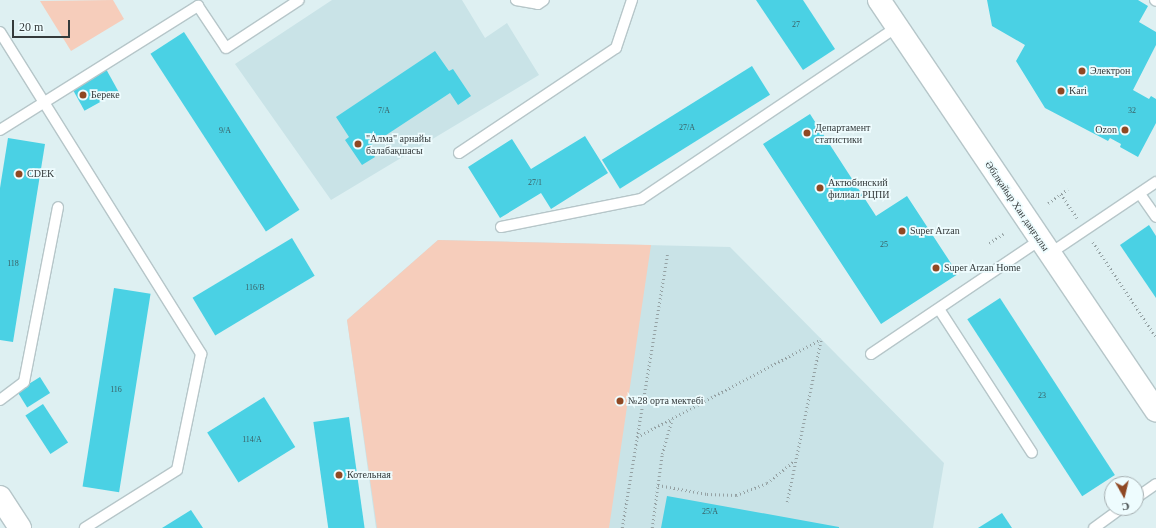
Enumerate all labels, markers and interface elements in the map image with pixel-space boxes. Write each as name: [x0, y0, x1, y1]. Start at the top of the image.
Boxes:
scale bar: [14, 12, 72, 38]
text: 20 m: [19, 20, 43, 34]
house number: 27: [792, 20, 800, 30]
place label: Электрон: [1090, 65, 1130, 77]
marker: Электрон: [1077, 66, 1087, 76]
place label: Kari: [1069, 85, 1087, 97]
marker: Kari: [1056, 86, 1066, 96]
place label: Береке: [91, 89, 120, 101]
marker: Береке: [78, 90, 88, 100]
house number: 7/А: [378, 106, 390, 116]
house number: 32: [1128, 106, 1136, 116]
place label: Департамент статистики: [815, 121, 870, 144]
house number: 27/А: [679, 123, 695, 133]
place label: Ozon: [1095, 124, 1117, 136]
marker: Ozon: [1120, 125, 1130, 135]
house number: 9/А: [219, 126, 231, 136]
marker: Департамент статистики: [802, 128, 812, 138]
place label: "Алма" арнайы балабақшасы: [366, 132, 431, 156]
marker: "Алма" арнайы балабақшасы: [353, 139, 363, 149]
street label: Әбілқайыр Хан даңғылы: [982, 159, 1052, 253]
place label: CDEK: [27, 168, 54, 180]
marker: CDEK: [14, 169, 24, 179]
place label: Актюбинский филиал РЦПИ: [828, 176, 889, 200]
house number: 27/1: [528, 178, 542, 188]
marker: Актюбинский филиал РЦПИ: [815, 183, 825, 193]
place label: Super Arzan: [910, 225, 960, 237]
marker: Super Arzan: [897, 226, 907, 236]
house number: 25: [880, 240, 888, 250]
house number: 118: [7, 259, 19, 269]
place label: Super Arzan Home: [944, 262, 1021, 274]
marker: Super Arzan Home: [931, 263, 941, 273]
house number: 116/В: [245, 283, 265, 293]
house number: 116: [110, 385, 122, 395]
house number: 23: [1038, 391, 1046, 401]
place label: №28 орта мектебі: [628, 395, 704, 407]
marker: №28 орта мектебі: [615, 396, 625, 406]
house number: 114/А: [242, 435, 262, 445]
place label: Котельная: [347, 469, 391, 481]
marker: Котельная: [334, 470, 344, 480]
north arrow: [1104, 476, 1144, 516]
text: С: [1121, 500, 1130, 513]
house number: 25/А: [702, 507, 718, 517]

